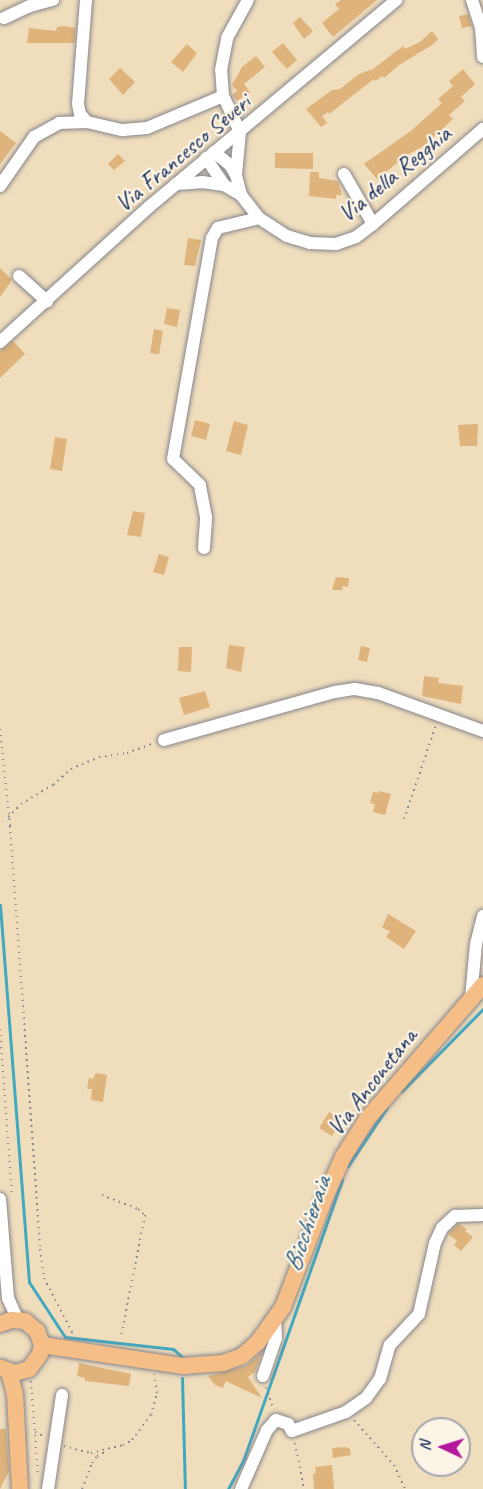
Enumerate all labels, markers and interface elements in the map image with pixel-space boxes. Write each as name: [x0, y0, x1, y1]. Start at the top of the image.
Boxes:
street label: Via Francesco Severi: [110, 88, 256, 218]
street label: Via della Regghia: [333, 120, 457, 228]
street label: Via Anconetana: [321, 1022, 423, 1142]
water label: Bicchieraia: [276, 1172, 338, 1276]
north arrow: [411, 1417, 471, 1477]
text: N: [415, 1440, 435, 1452]

